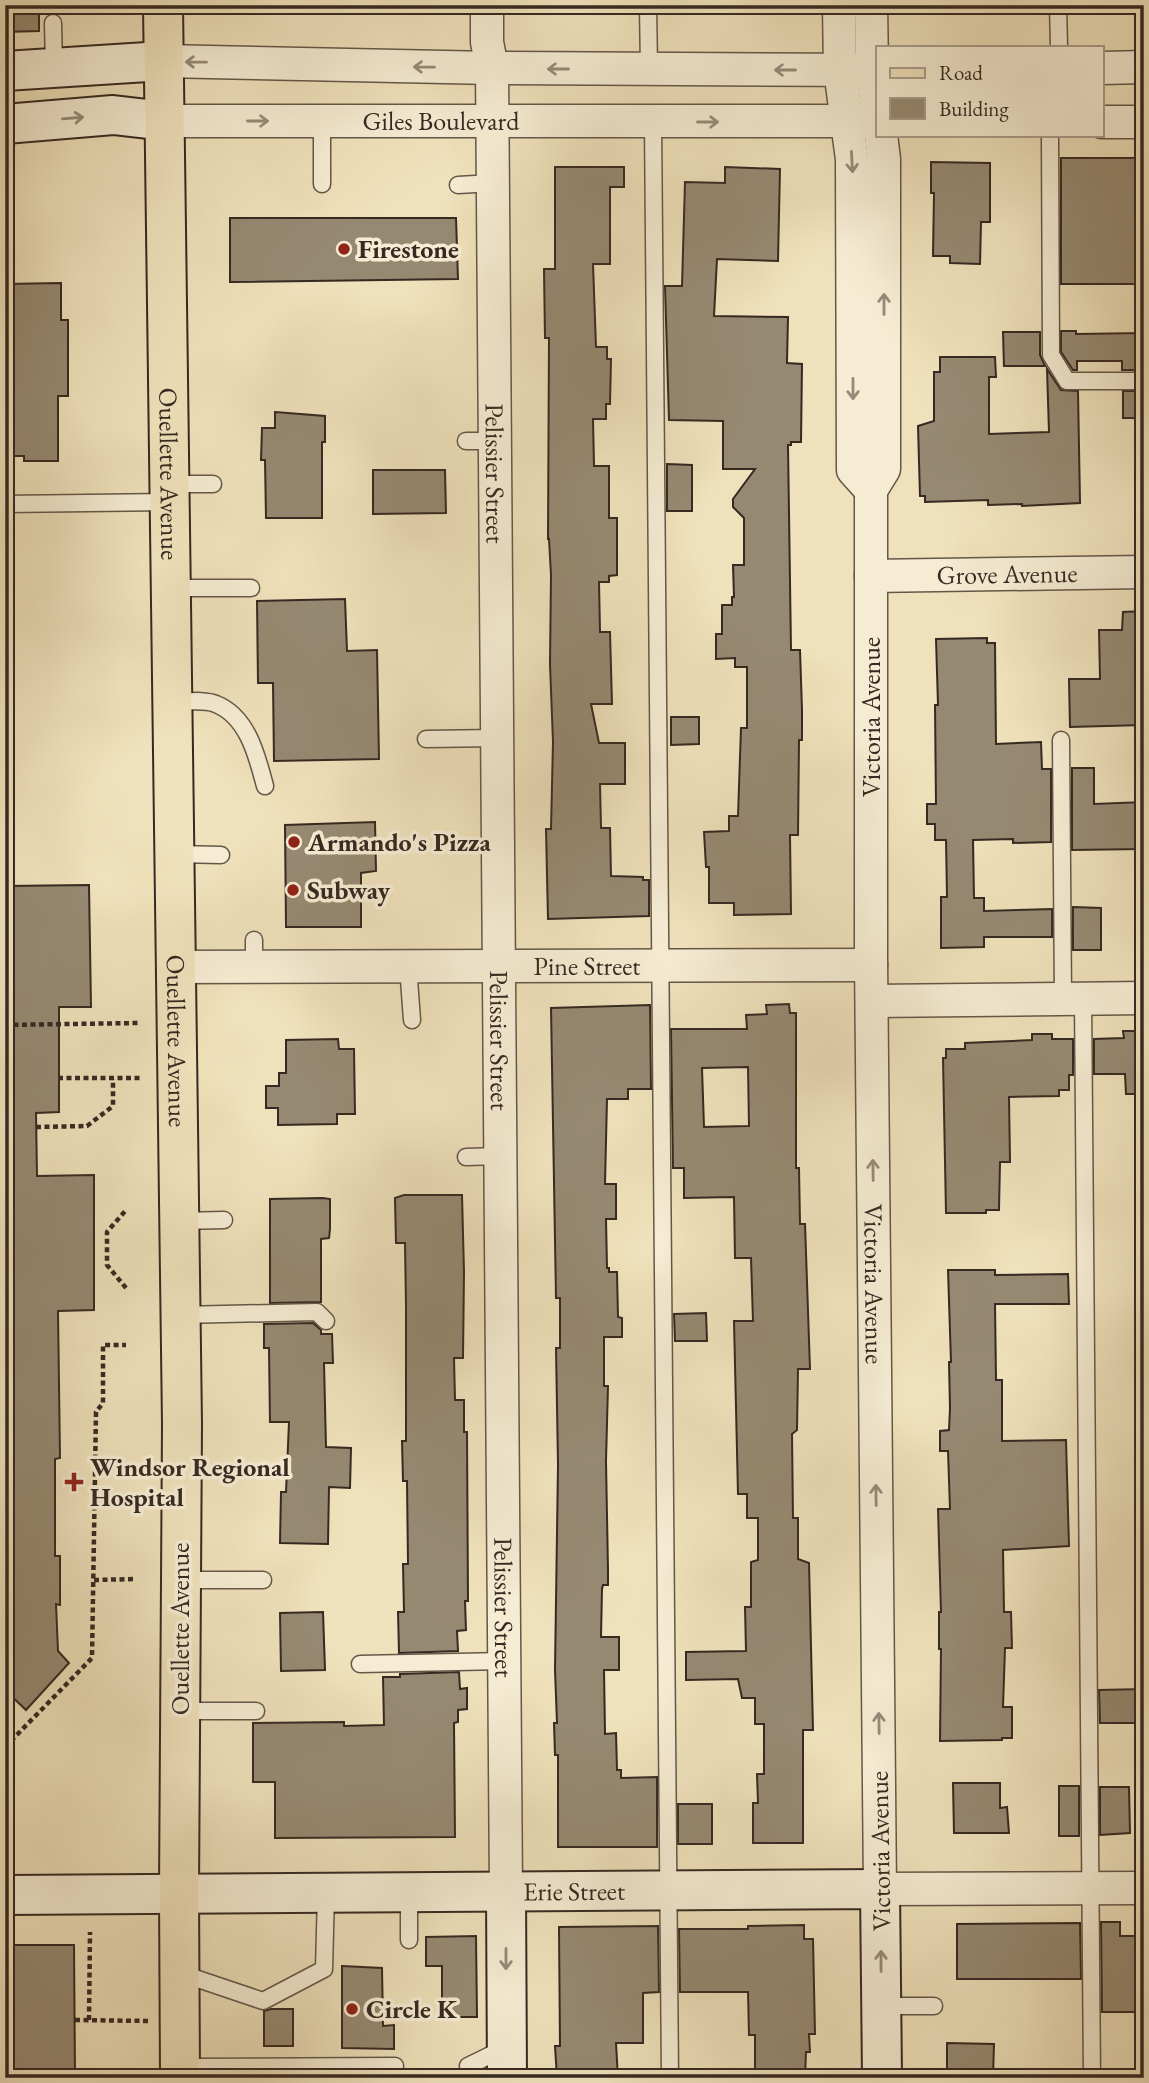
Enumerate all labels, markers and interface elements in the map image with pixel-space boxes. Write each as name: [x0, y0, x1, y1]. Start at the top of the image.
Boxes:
legend: [876, 46, 1104, 136]
one-way arrow: [185, 55, 208, 69]
text: Road: [939, 59, 983, 86]
one-way arrow: [412, 60, 435, 74]
one-way arrow: [546, 62, 569, 76]
one-way arrow: [774, 63, 797, 77]
text: Building: [939, 95, 1009, 122]
street label: Giles Boulevard: [363, 104, 520, 138]
one-way arrow: [61, 111, 84, 124]
one-way arrow: [246, 114, 269, 128]
one-way arrow: [696, 115, 719, 129]
one-way arrow: [845, 150, 858, 173]
place label: Firestone: [358, 232, 459, 266]
marker: Firestone: [336, 241, 352, 257]
one-way arrow: [877, 292, 891, 315]
one-way arrow: [846, 378, 860, 401]
street label: Ouellette Avenue: [151, 387, 187, 561]
street label: Pelissier Street: [478, 403, 513, 544]
street label: Grove Avenue: [936, 556, 1078, 592]
street label: Victoria Avenue: [854, 637, 888, 797]
place label: Armando's Pizza: [307, 825, 491, 859]
marker: Armando's Pizza: [286, 834, 302, 850]
place label: Subway: [307, 873, 391, 907]
marker: Subway: [285, 882, 301, 898]
street label: Pine Street: [533, 949, 641, 983]
street label: Ouellette Avenue: [159, 954, 195, 1127]
street label: Pelissier Street: [482, 970, 517, 1111]
one-way arrow: [866, 1159, 880, 1182]
street label: Victoria Avenue: [856, 1204, 892, 1364]
place label: Windsor Regional Hospital: [90, 1450, 290, 1514]
marker: Windsor Regional Hospital: [64, 1472, 84, 1492]
one-way arrow: [869, 1484, 883, 1507]
street label: Pelissier Street: [486, 1537, 521, 1678]
street label: Ouellette Avenue: [163, 1543, 197, 1715]
one-way arrow: [872, 1712, 885, 1735]
street label: Victoria Avenue: [862, 1771, 898, 1931]
street label: Erie Street: [523, 1874, 625, 1908]
one-way arrow: [499, 1947, 513, 1970]
one-way arrow: [874, 1949, 888, 1972]
place label: Circle K: [366, 1992, 458, 2026]
marker: Circle K: [344, 2001, 360, 2017]

